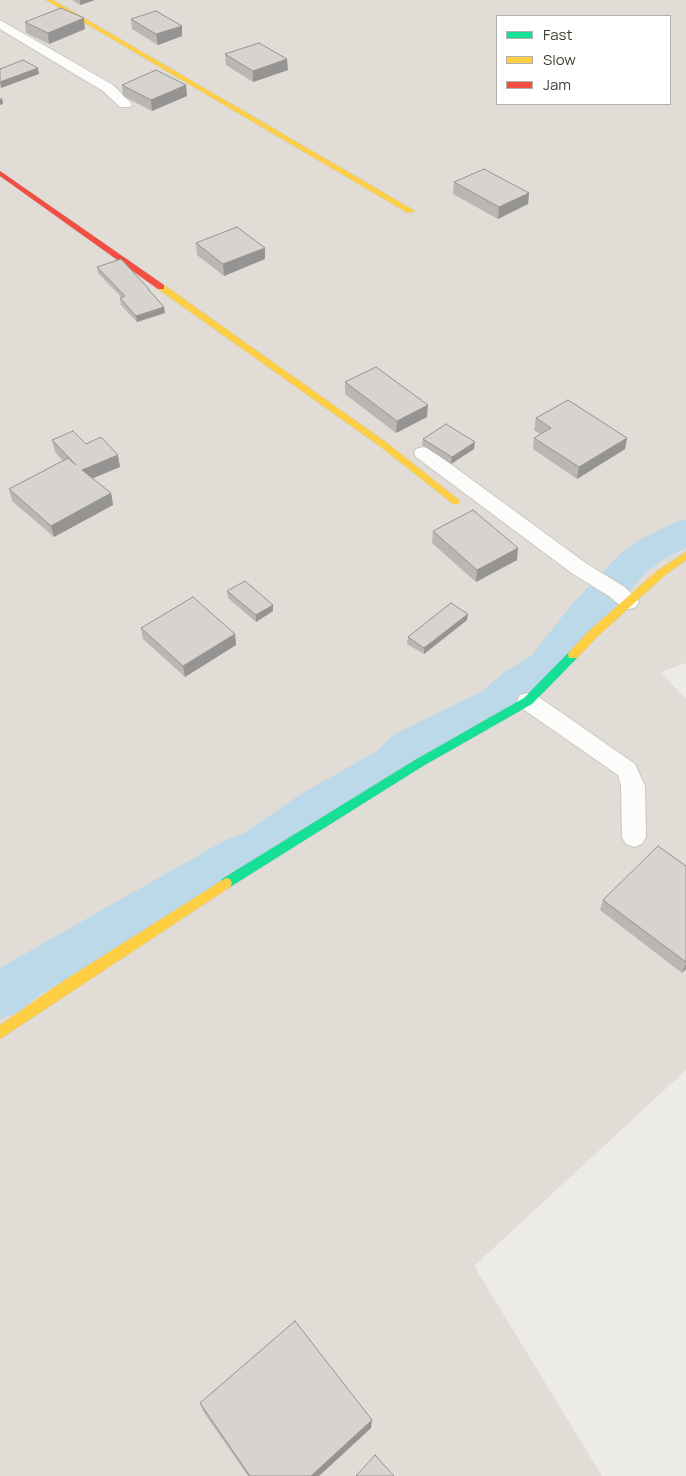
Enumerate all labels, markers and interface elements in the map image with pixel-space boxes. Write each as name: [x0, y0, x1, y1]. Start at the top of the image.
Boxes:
legend: [496, 15, 671, 105]
text: Fast: [543, 24, 572, 45]
text: Slow: [543, 49, 576, 70]
text: Jam: [543, 74, 571, 95]

